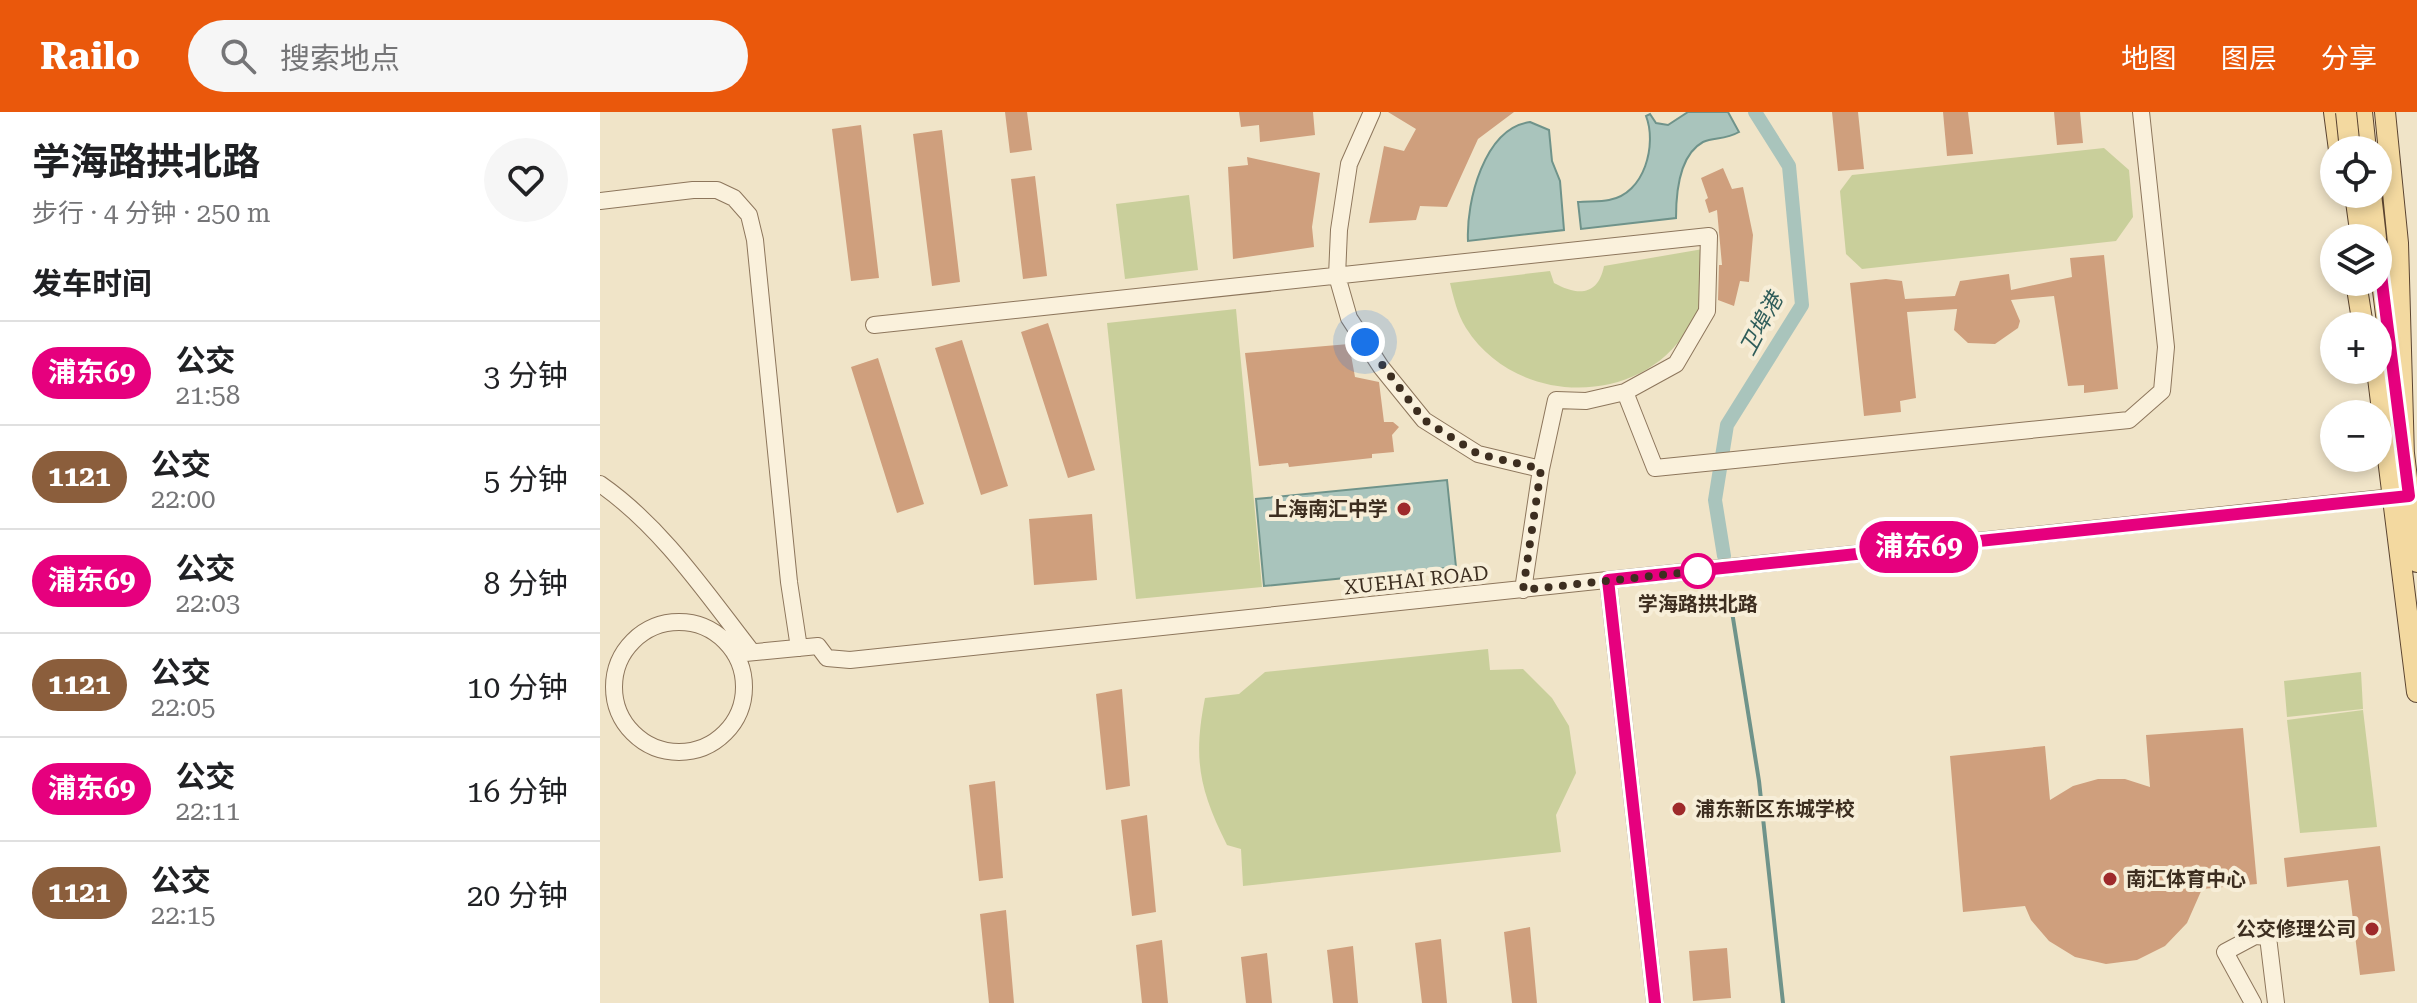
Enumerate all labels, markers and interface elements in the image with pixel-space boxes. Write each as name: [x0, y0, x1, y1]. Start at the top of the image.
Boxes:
search box: [188, 20, 748, 92]
text: Railo: [40, 34, 140, 78]
icon: search: [216, 34, 260, 78]
text: 搜索地点: [280, 41, 400, 76]
text: 地图: [2121, 42, 2177, 75]
text: 图层: [2221, 42, 2277, 75]
text: 分享: [2321, 42, 2377, 75]
map controls: [2320, 136, 2392, 472]
button: locate: [2320, 136, 2392, 208]
button: heart: [484, 138, 568, 222]
text: 学海路拱北路: [32, 140, 260, 184]
text: 步行 · 4 分钟 · 250 m: [32, 198, 271, 228]
button: layers: [2320, 224, 2392, 296]
text: 发车时间: [32, 266, 152, 301]
water label: 卫埠港: [1734, 286, 1789, 359]
button: +: [2320, 312, 2392, 384]
your location: [1345, 322, 1385, 362]
text: 公交: [175, 343, 235, 378]
text: 浦东69: [48, 356, 135, 389]
text: 3 分钟: [484, 358, 568, 393]
text: 21:58: [175, 380, 240, 410]
button: −: [2320, 400, 2392, 472]
text: 公交: [151, 447, 211, 482]
text: 1121: [48, 460, 111, 493]
text: 5 分钟: [484, 462, 568, 497]
text: 22:00: [151, 484, 216, 514]
place label: 上海南汇中学: [1268, 497, 1388, 521]
marker: 上海南汇中学: [1395, 500, 1413, 518]
line badge: 浦东69: [1863, 521, 1975, 573]
text: 浦东69: [1875, 530, 1963, 563]
text: 公交: [175, 551, 235, 586]
marker: 学海路拱北路: [1681, 554, 1715, 588]
street label: XUEHAI ROAD: [1342, 560, 1490, 600]
text: 浦东69: [48, 564, 135, 597]
text: 8 分钟: [484, 566, 568, 601]
text: 22:03: [175, 588, 240, 618]
place label: 学海路拱北路: [1638, 592, 1758, 616]
text: 公交: [151, 655, 211, 690]
text: 1121: [48, 668, 111, 701]
text: 10 分钟: [467, 670, 568, 705]
text: 22:05: [151, 692, 216, 722]
text: 公交: [175, 759, 235, 794]
text: 浦东69: [48, 772, 135, 805]
text: 16 分钟: [467, 774, 568, 809]
text: 22:11: [175, 796, 240, 826]
place label: 浦东新区东城学校: [1695, 797, 1855, 821]
marker: 浦东新区东城学校: [1670, 800, 1688, 818]
text: 公交: [151, 863, 211, 898]
place label: 南汇体育中心: [2126, 867, 2246, 891]
marker: 南汇体育中心: [2101, 870, 2119, 888]
text: 1121: [48, 876, 111, 909]
text: 20 分钟: [467, 878, 568, 913]
text: 22:15: [151, 900, 216, 930]
place label: 公交修理公司: [2236, 917, 2356, 941]
marker: 公交修理公司: [2363, 920, 2381, 938]

